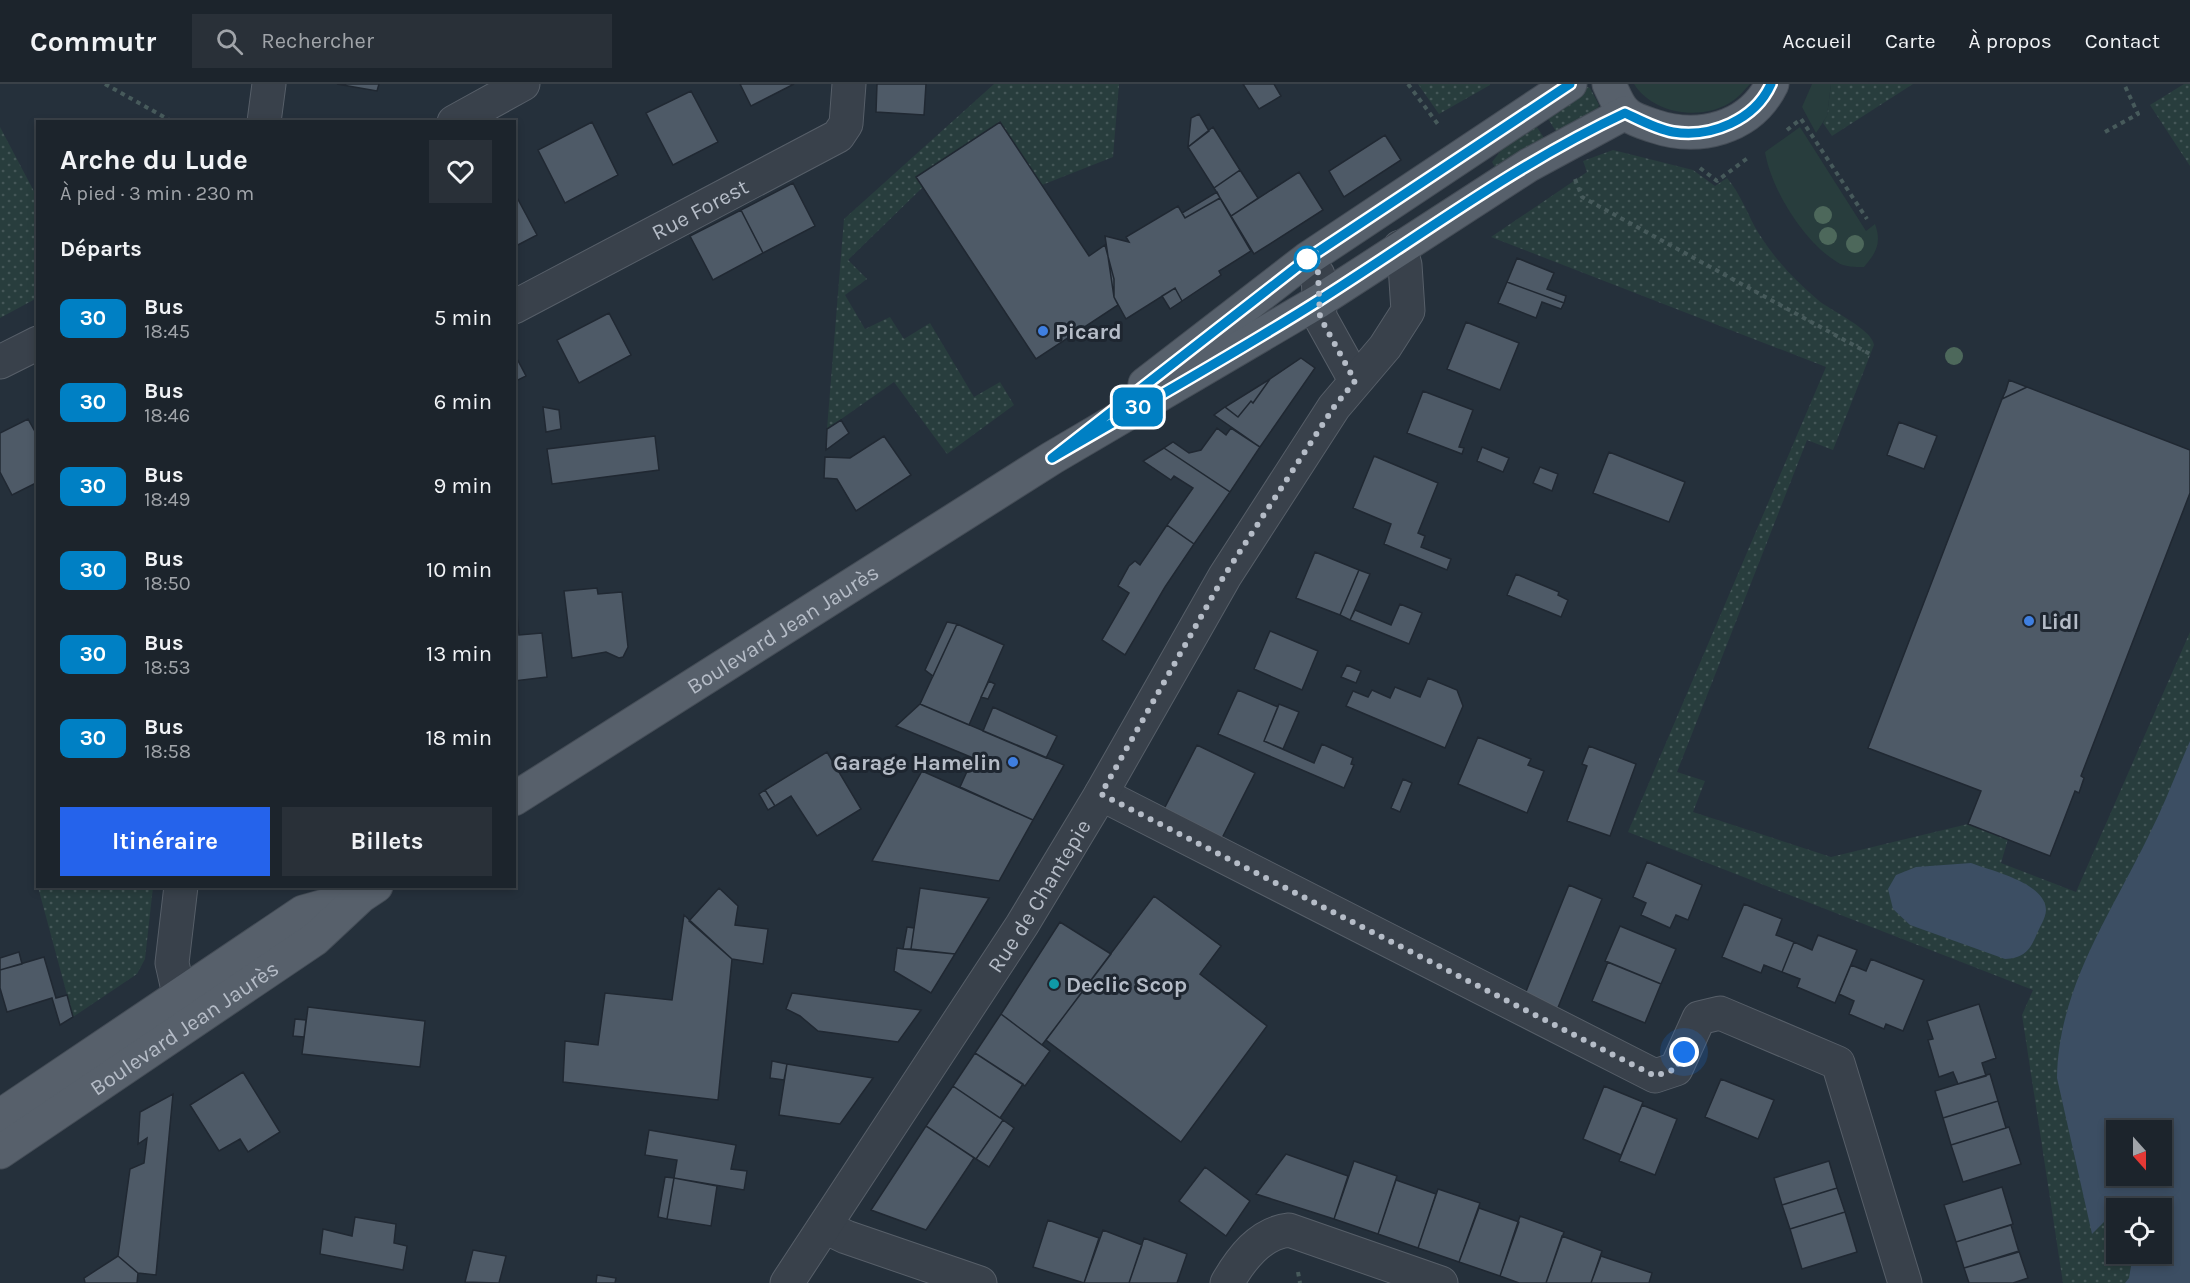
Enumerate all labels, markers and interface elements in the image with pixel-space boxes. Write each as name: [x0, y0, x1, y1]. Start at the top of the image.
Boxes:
search box: [192, 14, 612, 68]
text: Commutr: [30, 25, 156, 58]
icon: search: [213, 25, 246, 58]
text: Rechercher: [261, 28, 374, 54]
text: Accueil: [1783, 29, 1852, 53]
text: Carte: [1885, 29, 1936, 53]
text: À propos: [1969, 29, 2052, 53]
text: Contact: [2085, 29, 2160, 53]
button: heart: [429, 140, 492, 203]
text: Arche du Lude: [60, 143, 248, 176]
street label: Rue Forest: [648, 174, 753, 246]
text: À pied · 3 min · 230 m: [60, 182, 254, 205]
text: Départs: [60, 236, 142, 262]
unlabelled marker: [1294, 246, 1320, 272]
text: Bus: [144, 294, 184, 320]
text: 5 min: [434, 305, 492, 331]
text: 30: [80, 306, 106, 330]
place label: Picard: [1055, 319, 1122, 345]
text: 18:45: [144, 320, 190, 343]
marker: Picard: [1036, 324, 1050, 338]
text: Bus: [144, 378, 184, 404]
line badge: 30: [1111, 388, 1165, 426]
text: 6 min: [434, 389, 492, 415]
text: 30: [80, 390, 106, 414]
text: 30: [1125, 395, 1151, 419]
text: 18:46: [144, 404, 190, 427]
text: Bus: [144, 462, 184, 488]
text: 9 min: [434, 473, 492, 499]
text: 30: [80, 474, 106, 498]
text: 18:49: [144, 488, 190, 511]
text: Bus: [144, 546, 184, 572]
text: 10 min: [426, 557, 492, 583]
text: 30: [80, 558, 106, 582]
street label: Boulevard Jean Jaurès: [682, 559, 884, 700]
text: 18:50: [144, 572, 191, 595]
place label: Lidl: [2041, 609, 2079, 635]
marker: Lidl: [2022, 614, 2036, 628]
text: Bus: [144, 630, 184, 656]
text: 13 min: [426, 641, 492, 667]
text: 30: [80, 642, 106, 666]
text: 18:53: [144, 656, 191, 679]
text: Bus: [144, 714, 184, 740]
text: 18 min: [426, 725, 492, 751]
text: 30: [80, 726, 106, 750]
text: 18:58: [144, 740, 191, 763]
place label: Garage Hamelin: [833, 750, 1001, 776]
marker: Garage Hamelin: [1006, 755, 1020, 769]
button: Itinéraire: [60, 807, 270, 876]
button: Billets: [282, 807, 492, 876]
street label: Rue de Chantepie: [982, 815, 1097, 978]
street label: Boulevard Jean Jaurès: [85, 956, 284, 1101]
place label: Declic Scop: [1066, 972, 1187, 998]
marker: Declic Scop: [1047, 977, 1061, 991]
your location: [1669, 1037, 1699, 1067]
north arrow: [2106, 1120, 2172, 1186]
map controls: [2106, 1120, 2172, 1264]
button: locate: [2106, 1198, 2172, 1264]

